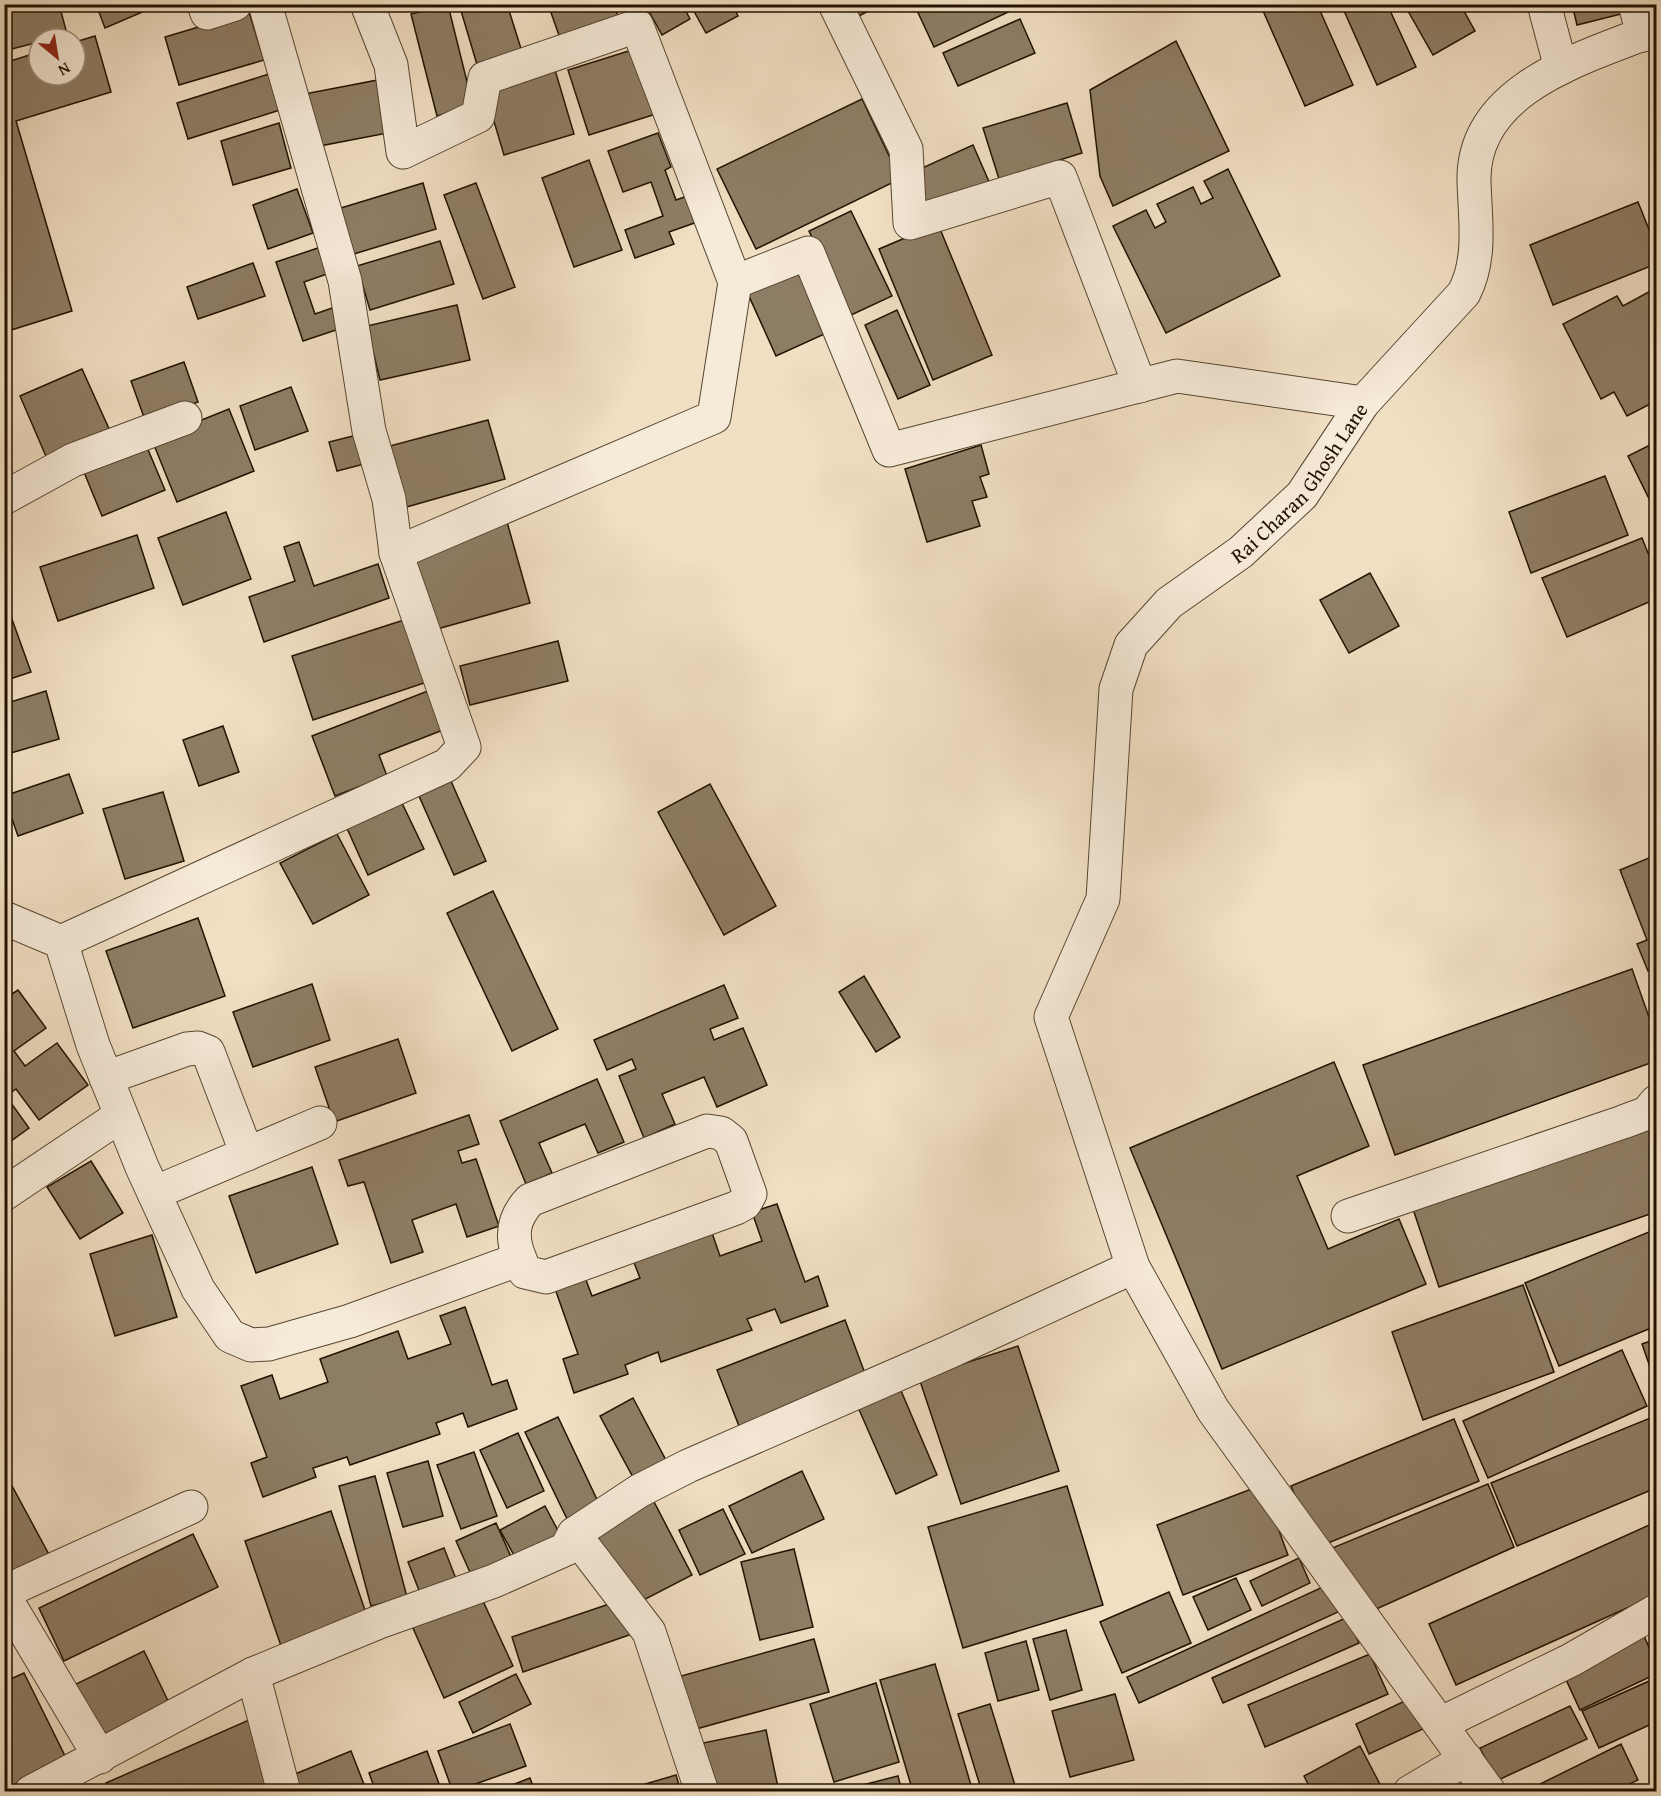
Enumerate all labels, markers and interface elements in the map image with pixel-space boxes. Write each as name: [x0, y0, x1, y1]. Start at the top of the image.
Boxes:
north arrow: [27, 27, 87, 87]
text: N: [54, 57, 75, 83]
street label: Rai Charan Ghosh Lane: [1224, 396, 1375, 570]

